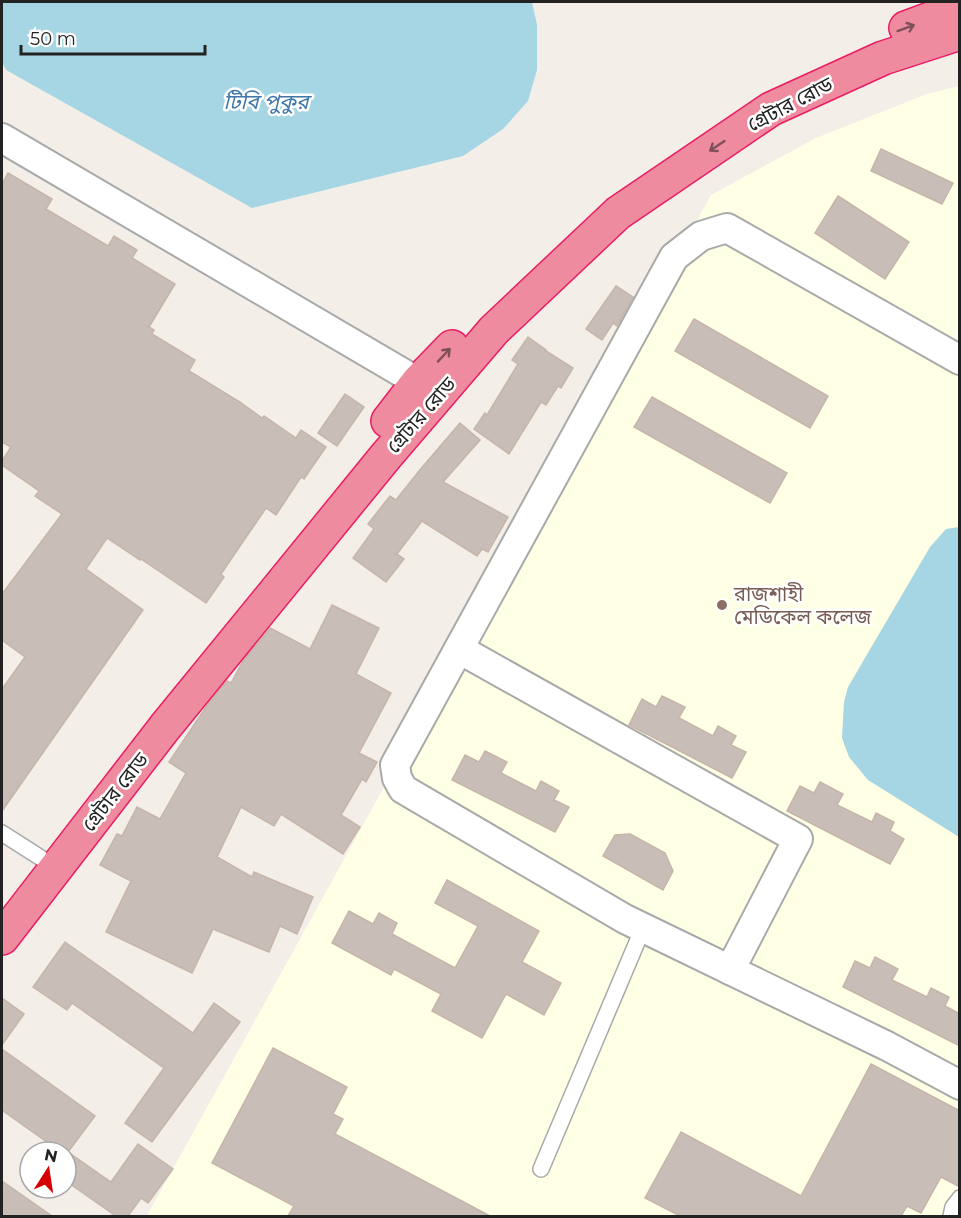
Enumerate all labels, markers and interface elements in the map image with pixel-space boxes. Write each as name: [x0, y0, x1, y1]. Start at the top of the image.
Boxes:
scale bar: [21, 18, 206, 56]
one-way arrow: [896, 22, 915, 33]
text: 50 m: [30, 28, 76, 50]
street label: গ্রেটার রোড: [743, 71, 837, 136]
water label: টিবি পুকুর: [223, 89, 312, 114]
one-way arrow: [710, 140, 726, 152]
one-way arrow: [437, 348, 451, 363]
street label: গ্রেটার রোড: [381, 371, 461, 458]
place label: রাজশাহী মেডিকেল কলেজ: [733, 582, 872, 629]
marker: রাজশাহী মেডিকেল কলেজ: [715, 598, 729, 612]
street label: গ্রেটার রোড: [77, 747, 154, 836]
north arrow: [18, 1140, 78, 1200]
text: N: [43, 1145, 59, 1166]

